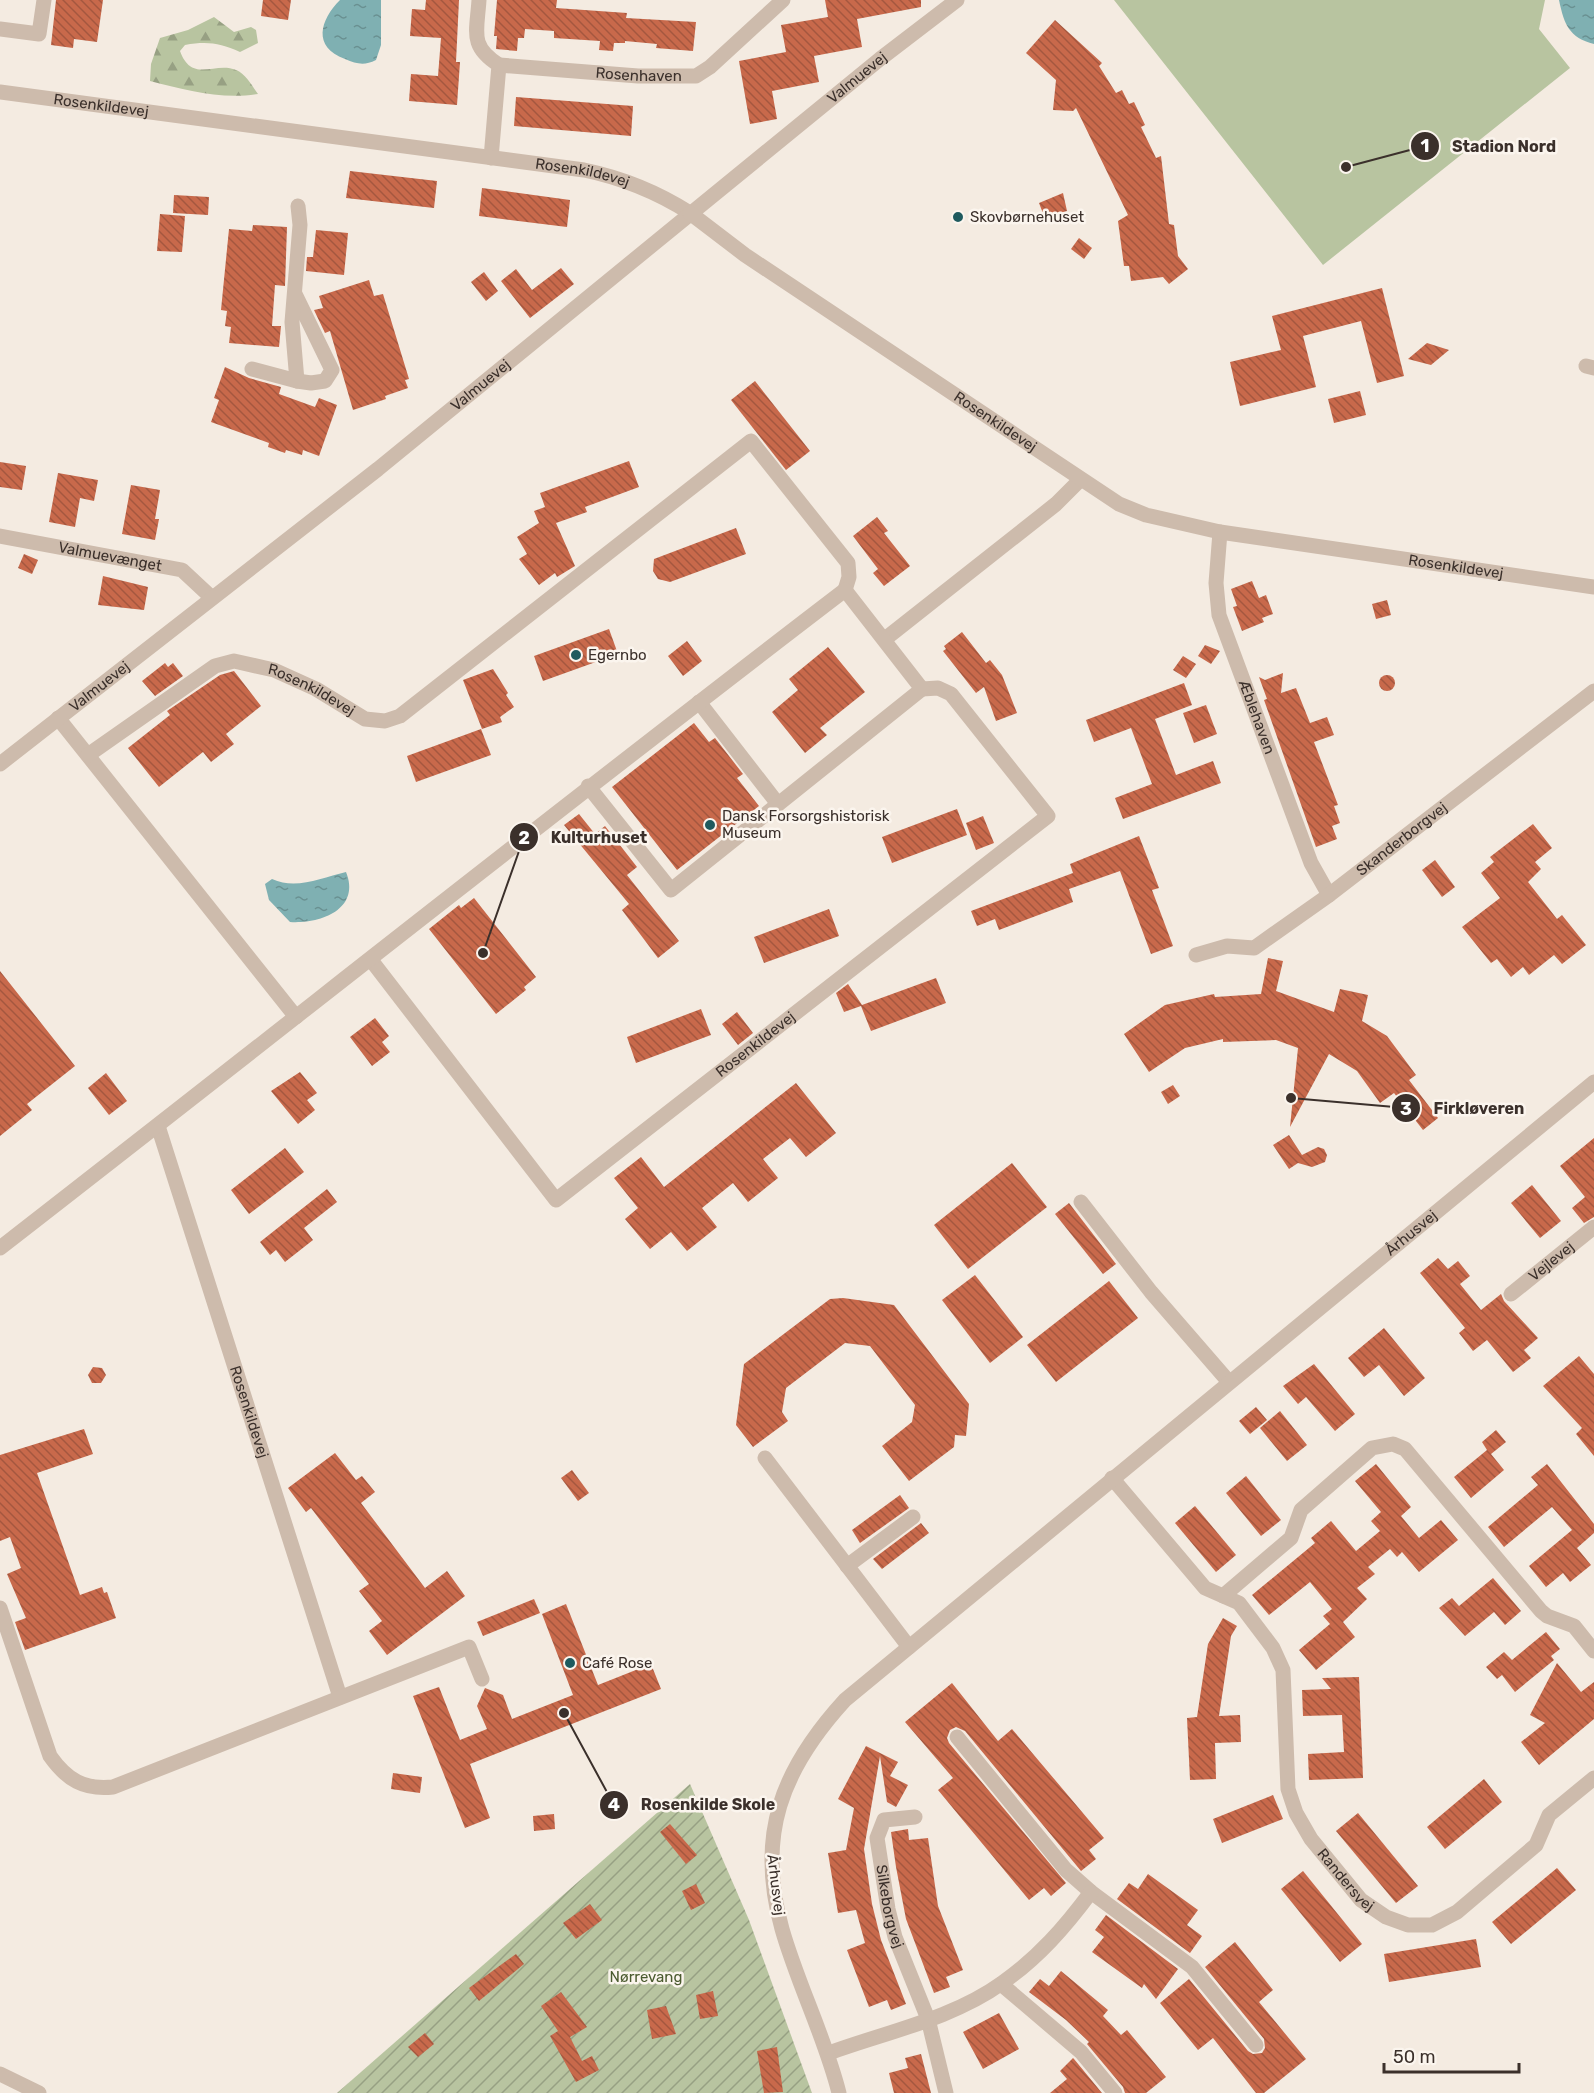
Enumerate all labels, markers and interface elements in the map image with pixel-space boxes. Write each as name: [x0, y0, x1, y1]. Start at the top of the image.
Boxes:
street label: Valmuevej: [824, 48, 890, 107]
street label: Rosenhaven: [595, 64, 682, 85]
street label: Rosenkildevej: [52, 90, 150, 121]
callout: Stadion Nord: [1410, 129, 1569, 163]
text: 1: [1421, 135, 1429, 157]
text: Stadion Nord: [1452, 137, 1556, 156]
street label: Rosenkildevej: [534, 155, 632, 191]
place label: Skovbørnehuset: [970, 208, 1084, 226]
marker: Skovbørnehuset: [951, 210, 965, 224]
street label: Valmuevej: [447, 356, 514, 415]
street label: Rosenkildevej: [950, 388, 1040, 456]
street label: Valmuevænget: [57, 538, 164, 575]
street label: Rosenkildevej: [1407, 551, 1505, 583]
place label: Egernbo: [588, 646, 647, 664]
marker: Egernbo: [569, 648, 583, 662]
street label: Valmuevej: [66, 657, 133, 716]
street label: Rosenkildevej: [266, 660, 358, 720]
street label: Æblehaven: [1235, 677, 1279, 757]
street label: Skanderborgvej: [1353, 798, 1451, 880]
place label: Dansk Forsorgshistorisk Museum: [722, 807, 890, 842]
marker: Dansk Forsorgshistorisk Museum: [703, 818, 717, 832]
callout: Kulturhuset: [509, 820, 659, 854]
text: 2: [518, 827, 530, 849]
text: Kulturhuset: [551, 828, 648, 847]
street label: Rosenkildevej: [712, 1008, 799, 1081]
callout: Firkløveren: [1391, 1091, 1536, 1125]
text: 3: [1400, 1098, 1412, 1120]
text: Firkløveren: [1434, 1099, 1524, 1118]
street label: Århusvej: [1382, 1206, 1441, 1259]
street label: Vejlevej: [1525, 1238, 1578, 1285]
street label: Rosenkildevej: [226, 1363, 272, 1460]
place label: Café Rose: [582, 1654, 652, 1672]
marker: Café Rose: [563, 1656, 577, 1670]
callout: Rosenkilde Skole: [599, 1788, 787, 1822]
text: 4: [608, 1794, 620, 1816]
text: Rosenkilde Skole: [641, 1795, 775, 1814]
street label: Randersvej: [1313, 1845, 1378, 1915]
street label: Århusvej: [763, 1853, 789, 1917]
street label: Silkeborgvej: [872, 1863, 908, 1951]
park label: Nørrevang: [610, 1968, 682, 1986]
scale bar: [1384, 2036, 1519, 2074]
text: 50 m: [1393, 2046, 1436, 2068]

